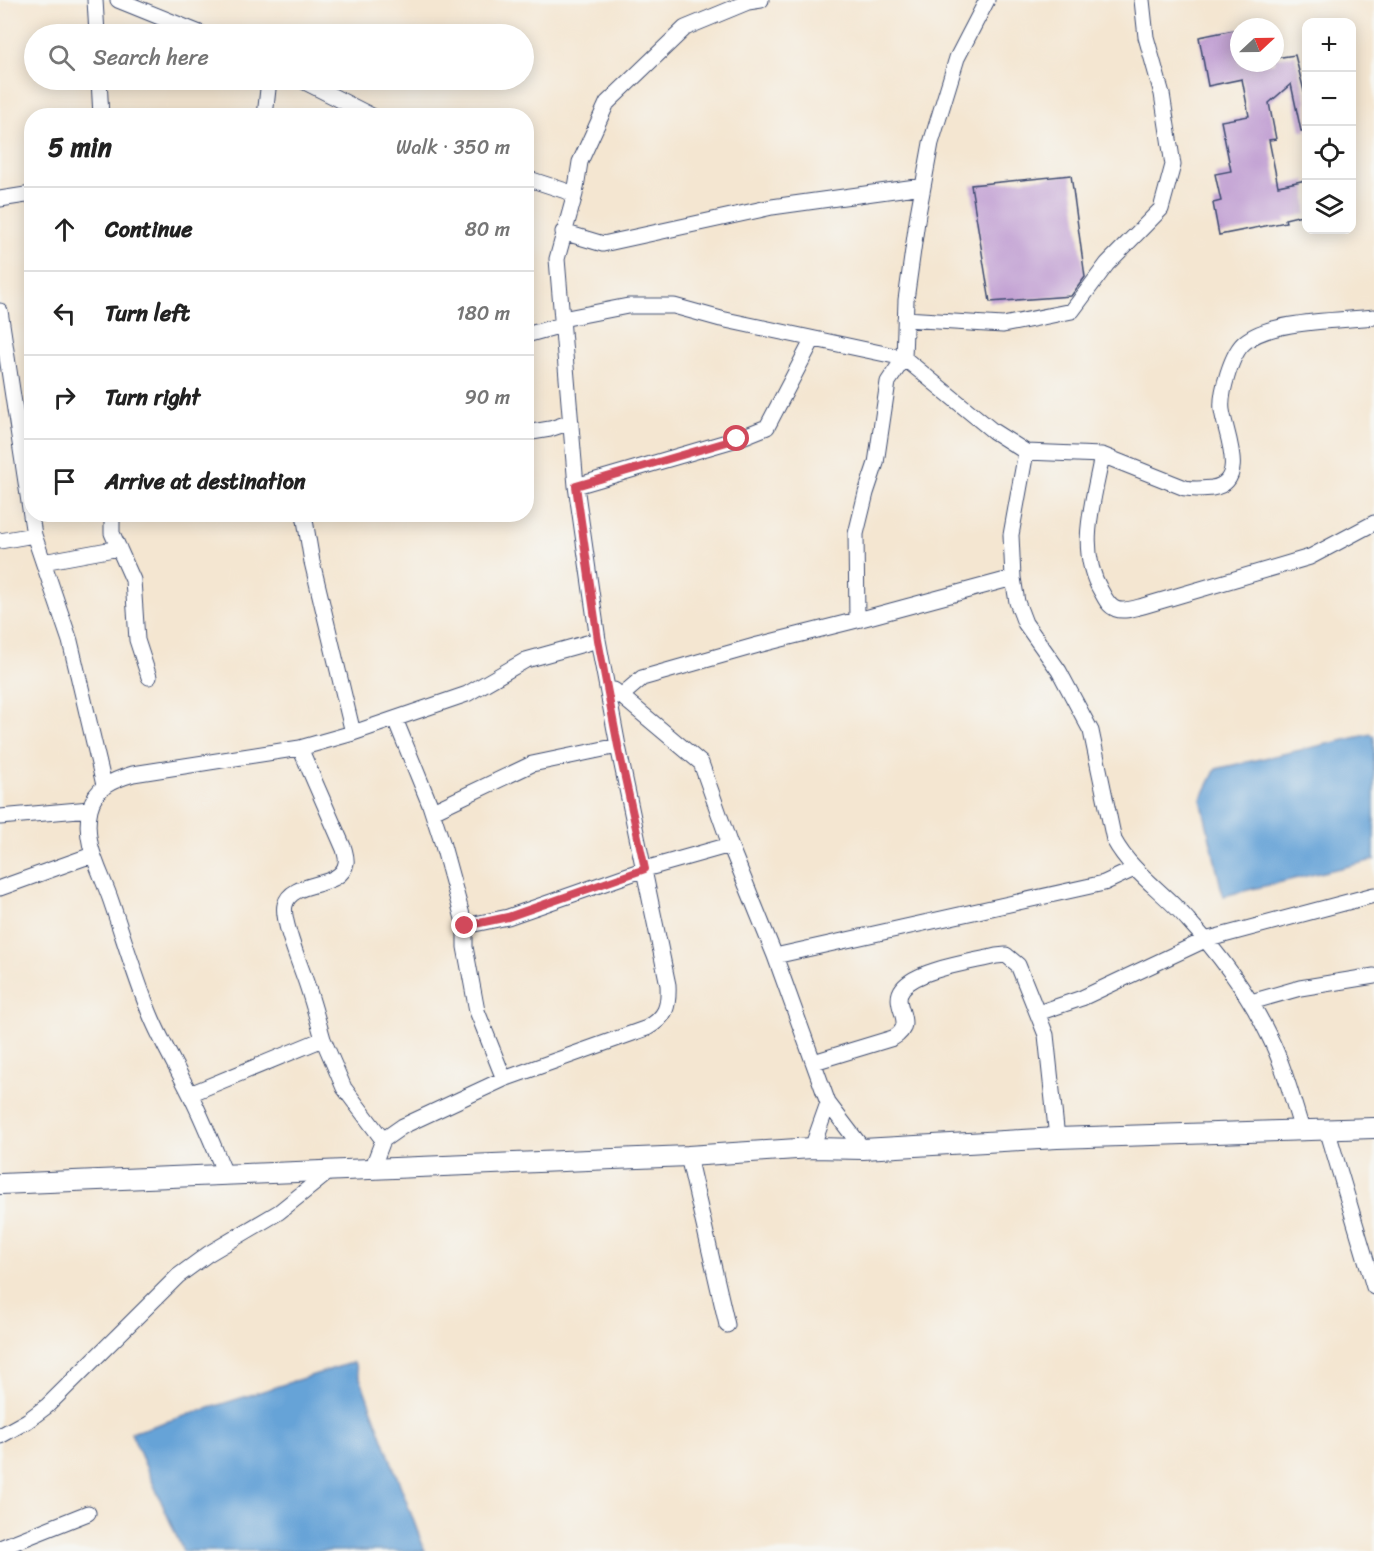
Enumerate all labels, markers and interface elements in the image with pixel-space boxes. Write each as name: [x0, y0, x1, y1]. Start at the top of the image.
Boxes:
north arrow: [1230, 18, 1284, 72]
map controls: [1302, 18, 1356, 234]
button: +: [1302, 18, 1356, 72]
search box: [24, 24, 534, 90]
text: Search here: [93, 38, 209, 77]
icon: search: [45, 41, 78, 74]
button: −: [1302, 72, 1356, 126]
text: 5 min: [48, 124, 112, 170]
button: locate: [1302, 126, 1356, 180]
text: Walk · 350 m: [396, 130, 510, 165]
button: layers: [1302, 180, 1356, 234]
text: Continue: [105, 210, 193, 249]
text: 80 m: [465, 212, 510, 247]
icon: ahead: [48, 213, 81, 246]
text: Turn left: [105, 294, 190, 333]
text: 180 m: [456, 296, 510, 331]
icon: left: [48, 297, 81, 330]
text: Turn right: [105, 378, 200, 417]
text: 90 m: [465, 380, 510, 415]
icon: right: [48, 381, 81, 414]
route start: [723, 425, 749, 451]
text: Arrive at destination: [105, 462, 306, 501]
icon: arrive: [48, 465, 81, 498]
route end: [451, 912, 477, 938]

